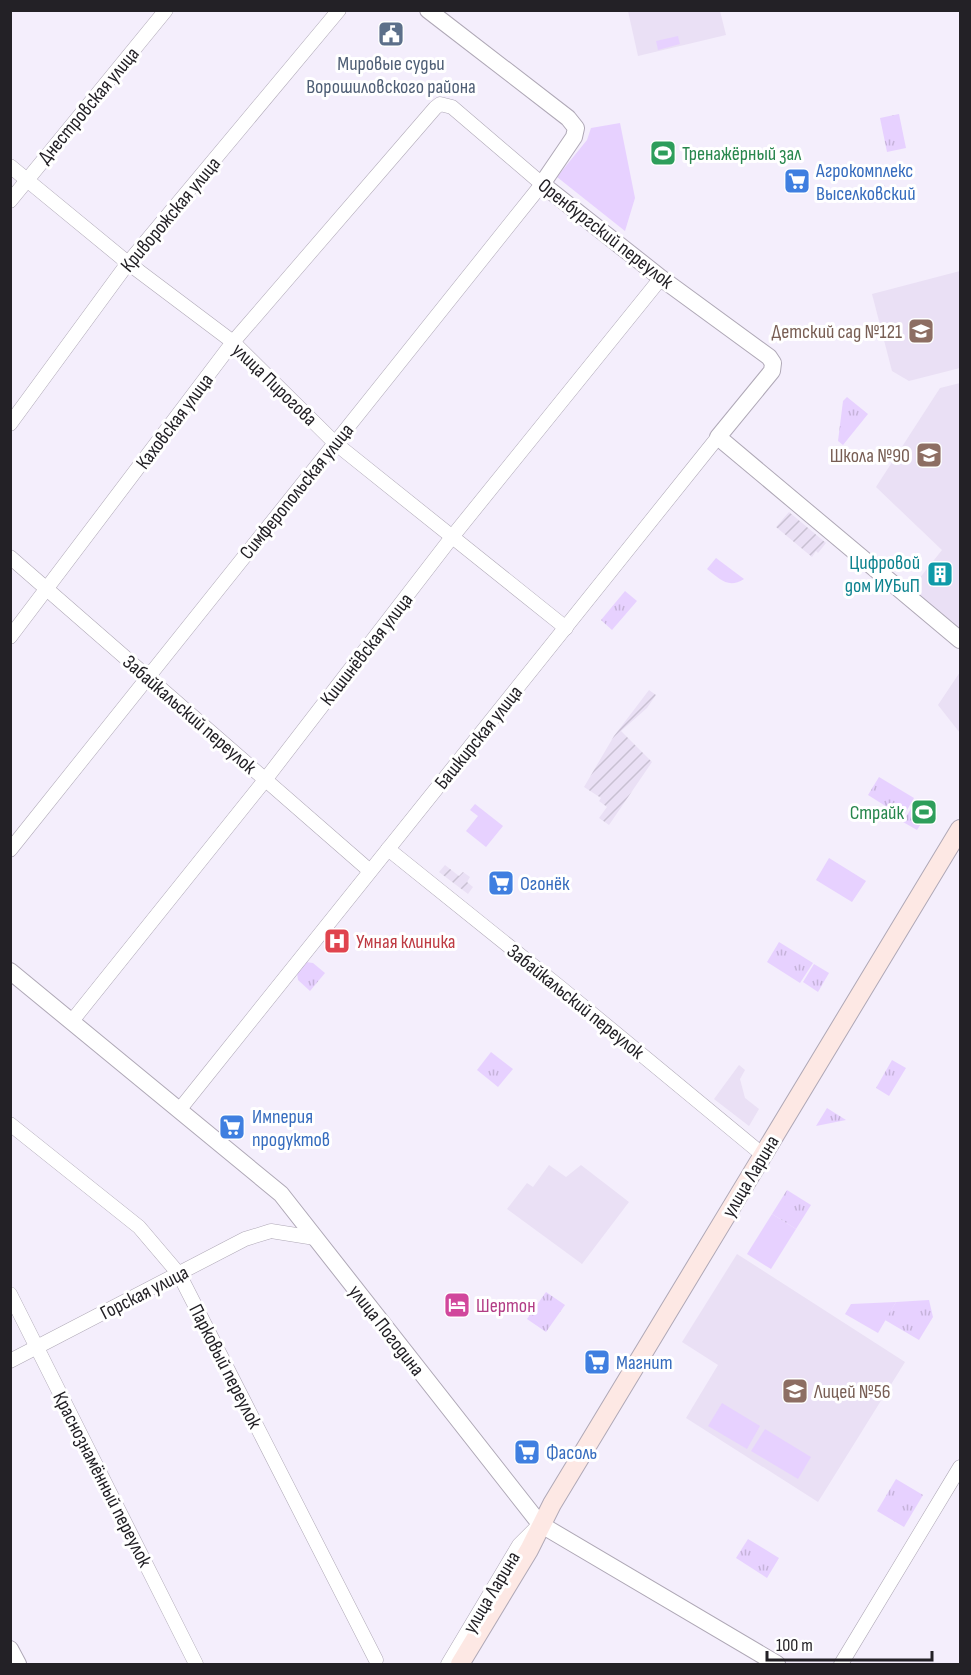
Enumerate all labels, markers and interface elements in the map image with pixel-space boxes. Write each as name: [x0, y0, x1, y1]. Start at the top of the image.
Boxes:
public building icon: Мировые судьи Ворошиловского района: [376, 19, 406, 49]
street label: Днестровская улица: [33, 42, 145, 169]
place label: Мировые судьи Ворошиловского района: [306, 52, 476, 99]
sports icon: Тренажёрный зал: [648, 138, 678, 168]
place label: Тренажёрный зал: [682, 142, 801, 166]
street label: Криворожская улица: [116, 152, 226, 277]
place label: Агрокомплекс Выселковский: [815, 159, 916, 206]
supermarket icon: Агрокомплекс Выселковский: [782, 166, 812, 196]
street label: Оренбургский переулок: [533, 174, 678, 294]
school or university icon: Детский сад №121: [906, 316, 936, 346]
place label: Детский сад №121: [772, 320, 902, 344]
street label: улица Пирогова: [227, 338, 322, 431]
street label: Каховская улица: [131, 369, 219, 474]
street label: Симферопольская улица: [235, 419, 359, 564]
school or university icon: Школа №90: [914, 440, 944, 470]
place label: Школа №90: [830, 444, 910, 468]
place label: Цифровой дом ИУБиП: [845, 551, 920, 598]
building icon: Цифровой дом ИУБиП: [925, 559, 955, 589]
street label: Кишинёвская улица: [315, 589, 418, 711]
street label: Забайкальский переулок: [118, 650, 261, 780]
street label: Башкирская улица: [430, 681, 528, 794]
sports icon: Страйк: [909, 797, 939, 827]
place label: Страйк: [850, 801, 904, 825]
supermarket icon: Огонёк: [486, 868, 516, 898]
place label: Огонёк: [520, 872, 570, 896]
hospital icon: Умная клиника: [322, 926, 352, 956]
place label: Умная клиника: [356, 930, 456, 954]
street label: Забайкальский переулок: [502, 939, 649, 1065]
place label: Империя продуктов: [252, 1105, 330, 1152]
supermarket icon: Империя продуктов: [217, 1112, 247, 1142]
street label: улица Ларина: [717, 1131, 785, 1222]
street label: Горская улица: [96, 1260, 193, 1325]
street label: улица Погодина: [343, 1280, 429, 1381]
hotel icon: Шертон: [442, 1290, 472, 1320]
place label: Шертон: [476, 1294, 536, 1318]
street label: Парковый переулок: [183, 1300, 267, 1433]
supermarket icon: Магнит: [582, 1347, 612, 1377]
place label: Магнит: [616, 1351, 673, 1375]
school or university icon: Лицей №56: [780, 1376, 810, 1406]
place label: Лицей №56: [813, 1380, 891, 1404]
street label: Краснознамённый переулок: [47, 1388, 157, 1572]
supermarket icon: Фасоль: [512, 1437, 542, 1467]
place label: Фасоль: [546, 1441, 597, 1465]
street label: улица Ларина: [458, 1547, 526, 1638]
scale bar: [767, 1624, 932, 1662]
text: 100 m: [776, 1635, 813, 1656]

